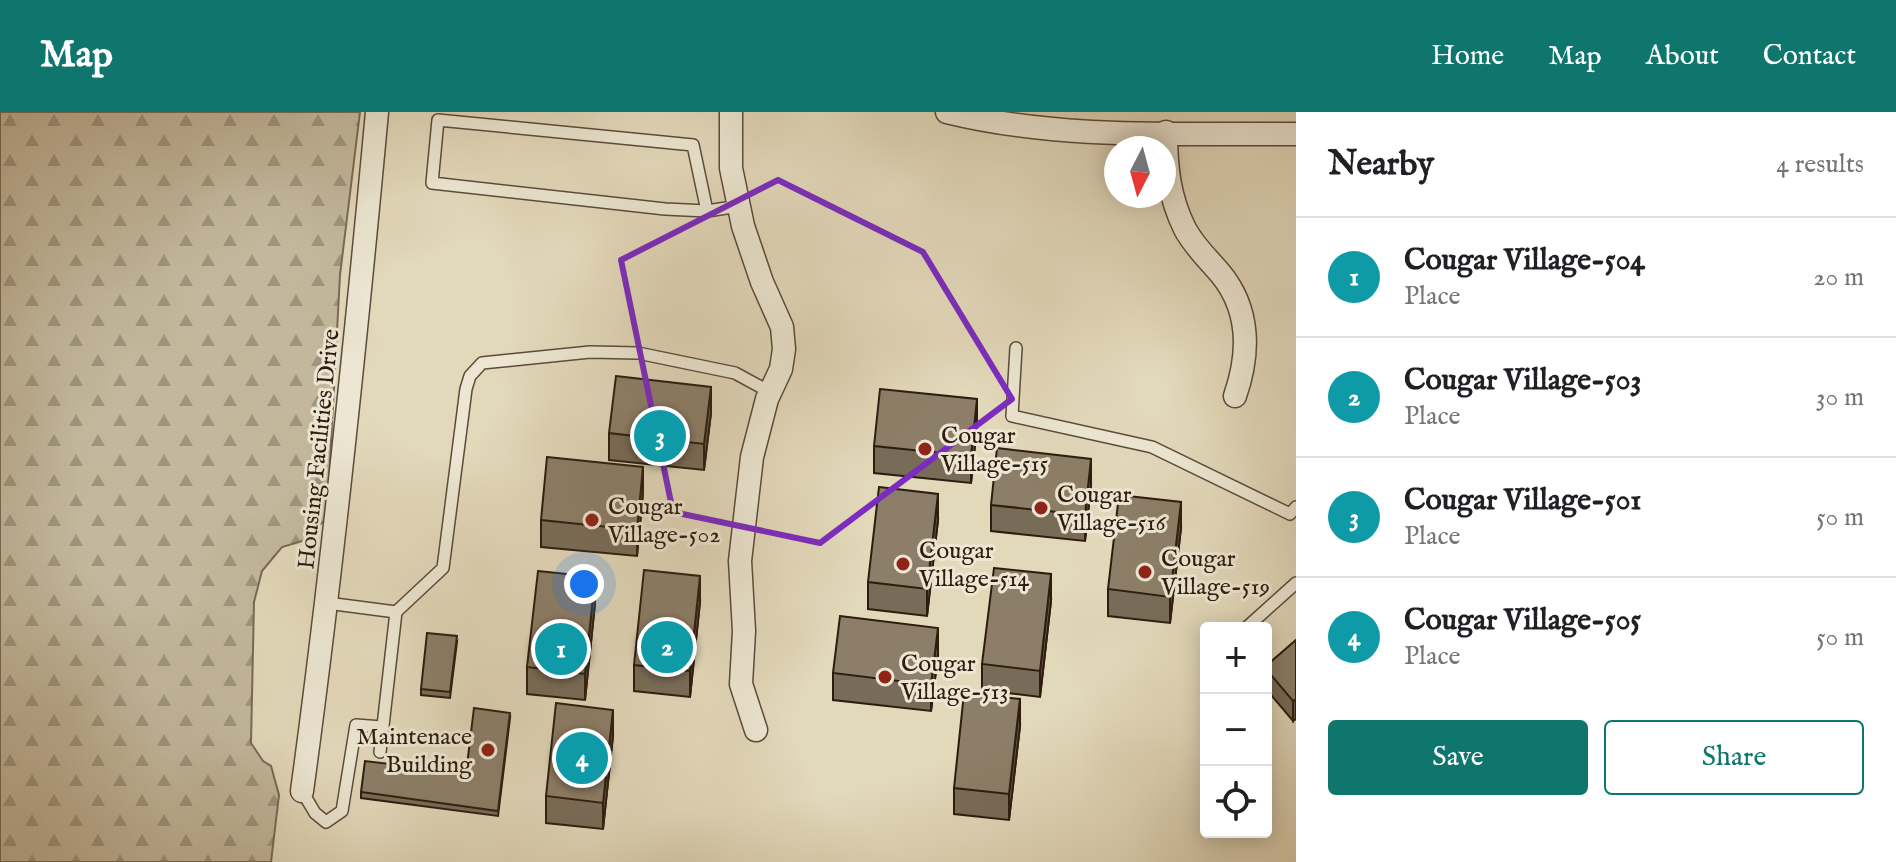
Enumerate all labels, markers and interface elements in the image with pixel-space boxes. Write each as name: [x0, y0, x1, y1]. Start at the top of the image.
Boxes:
text: Map: [40, 32, 113, 80]
text: Home: [1431, 39, 1504, 74]
text: Map: [1548, 39, 1602, 74]
text: About: [1646, 39, 1719, 74]
text: Contact: [1763, 39, 1856, 74]
north arrow: [1104, 136, 1176, 208]
text: Nearby: [1328, 143, 1434, 186]
text: 4 results: [1776, 148, 1864, 181]
text: Cougar Village-504: [1404, 242, 1645, 280]
text: 1: [1349, 261, 1359, 294]
text: 20 m: [1813, 261, 1864, 294]
text: Place: [1404, 280, 1460, 313]
street label: Housing Facilities Drive: [291, 327, 348, 571]
text: Cougar Village-503: [1404, 362, 1642, 400]
text: 2: [1348, 381, 1360, 414]
text: 30 m: [1816, 381, 1864, 414]
text: Place: [1404, 400, 1460, 433]
pin: 3: [634, 406, 686, 466]
place label: Cougar Village-515: [940, 421, 1048, 480]
marker: Cougar Village-515: [916, 440, 934, 458]
place label: Cougar Village-516: [1056, 480, 1166, 539]
text: Cougar Village-501: [1404, 482, 1641, 520]
place label: Cougar Village-502: [607, 492, 720, 551]
marker: Cougar Village-516: [1032, 499, 1050, 517]
text: 3: [1349, 501, 1359, 534]
text: 50 m: [1816, 501, 1864, 534]
marker: Cougar Village-502: [583, 511, 601, 529]
text: Place: [1404, 520, 1460, 553]
place label: Cougar Village-514: [918, 536, 1029, 595]
place label: Cougar Village-519: [1160, 544, 1270, 603]
marker: Cougar Village-514: [894, 555, 912, 573]
marker: Cougar Village-519: [1136, 563, 1154, 581]
your location: [564, 564, 604, 604]
text: Cougar Village-505: [1404, 602, 1641, 640]
pin: 2: [641, 617, 693, 677]
pin: 1: [535, 619, 587, 679]
text: 4: [1348, 621, 1360, 654]
text: 50 m: [1816, 621, 1864, 654]
map controls: [1200, 622, 1272, 838]
button: +: [1200, 622, 1272, 694]
text: Place: [1404, 640, 1460, 673]
place label: Cougar Village-513: [900, 649, 1008, 708]
marker: Cougar Village-513: [876, 668, 894, 686]
button: −: [1200, 694, 1272, 766]
button: Save: [1328, 720, 1588, 795]
button: Share: [1604, 720, 1864, 795]
place label: Maintenace Building: [356, 722, 473, 781]
pin: 4: [556, 728, 608, 788]
marker: Maintenace Building: [479, 741, 497, 759]
button: locate: [1200, 766, 1272, 838]

